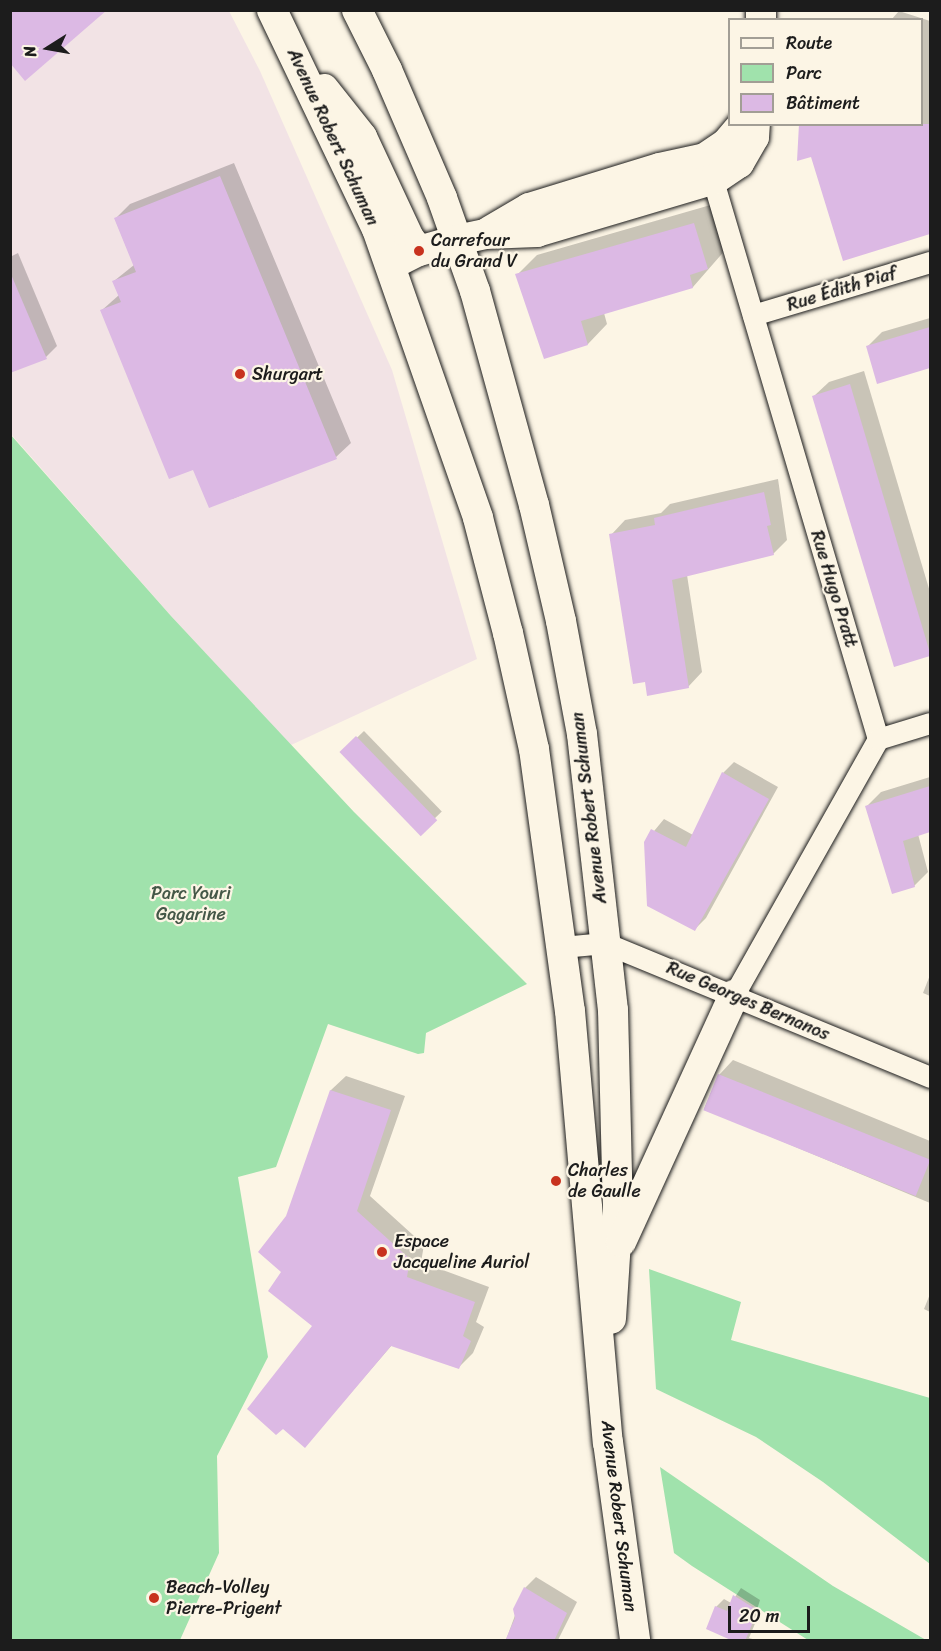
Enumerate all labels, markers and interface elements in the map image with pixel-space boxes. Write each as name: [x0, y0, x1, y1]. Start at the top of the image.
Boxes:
north arrow: [18, 18, 78, 78]
legend: [728, 18, 923, 126]
text: Route: [786, 27, 832, 59]
text: N: [15, 43, 45, 60]
street label: Avenue Robert Schuman: [283, 45, 383, 229]
text: Parc: [786, 57, 822, 89]
text: Bâtiment: [786, 87, 860, 119]
place label: Carrefour du Grand V: [431, 230, 517, 272]
marker: Carrefour du Grand V: [412, 244, 426, 258]
street label: Rue Édith Piaf: [784, 262, 900, 316]
place label: Shurgart: [252, 363, 323, 385]
marker: Shurgart: [233, 367, 247, 381]
street label: Rue Hugo Pratt: [806, 527, 862, 651]
street label: Avenue Robert Schuman: [567, 711, 611, 905]
park label: Parc Youri Gagarine: [151, 883, 231, 926]
street label: Rue Georges Bernanos: [663, 957, 833, 1045]
place label: Charles de Gaulle: [568, 1160, 640, 1202]
marker: Charles de Gaulle: [549, 1174, 563, 1188]
place label: Espace Jacqueline Auriol: [394, 1231, 529, 1274]
marker: Espace Jacqueline Auriol: [375, 1245, 389, 1259]
street label: Avenue Robert Schuman: [597, 1419, 641, 1613]
place label: Beach-Volley Pierre-Prigent: [166, 1577, 282, 1620]
marker: Beach-Volley Pierre-Prigent: [147, 1591, 161, 1605]
scale bar: [731, 1594, 814, 1632]
text: 20 m: [739, 1600, 779, 1632]

